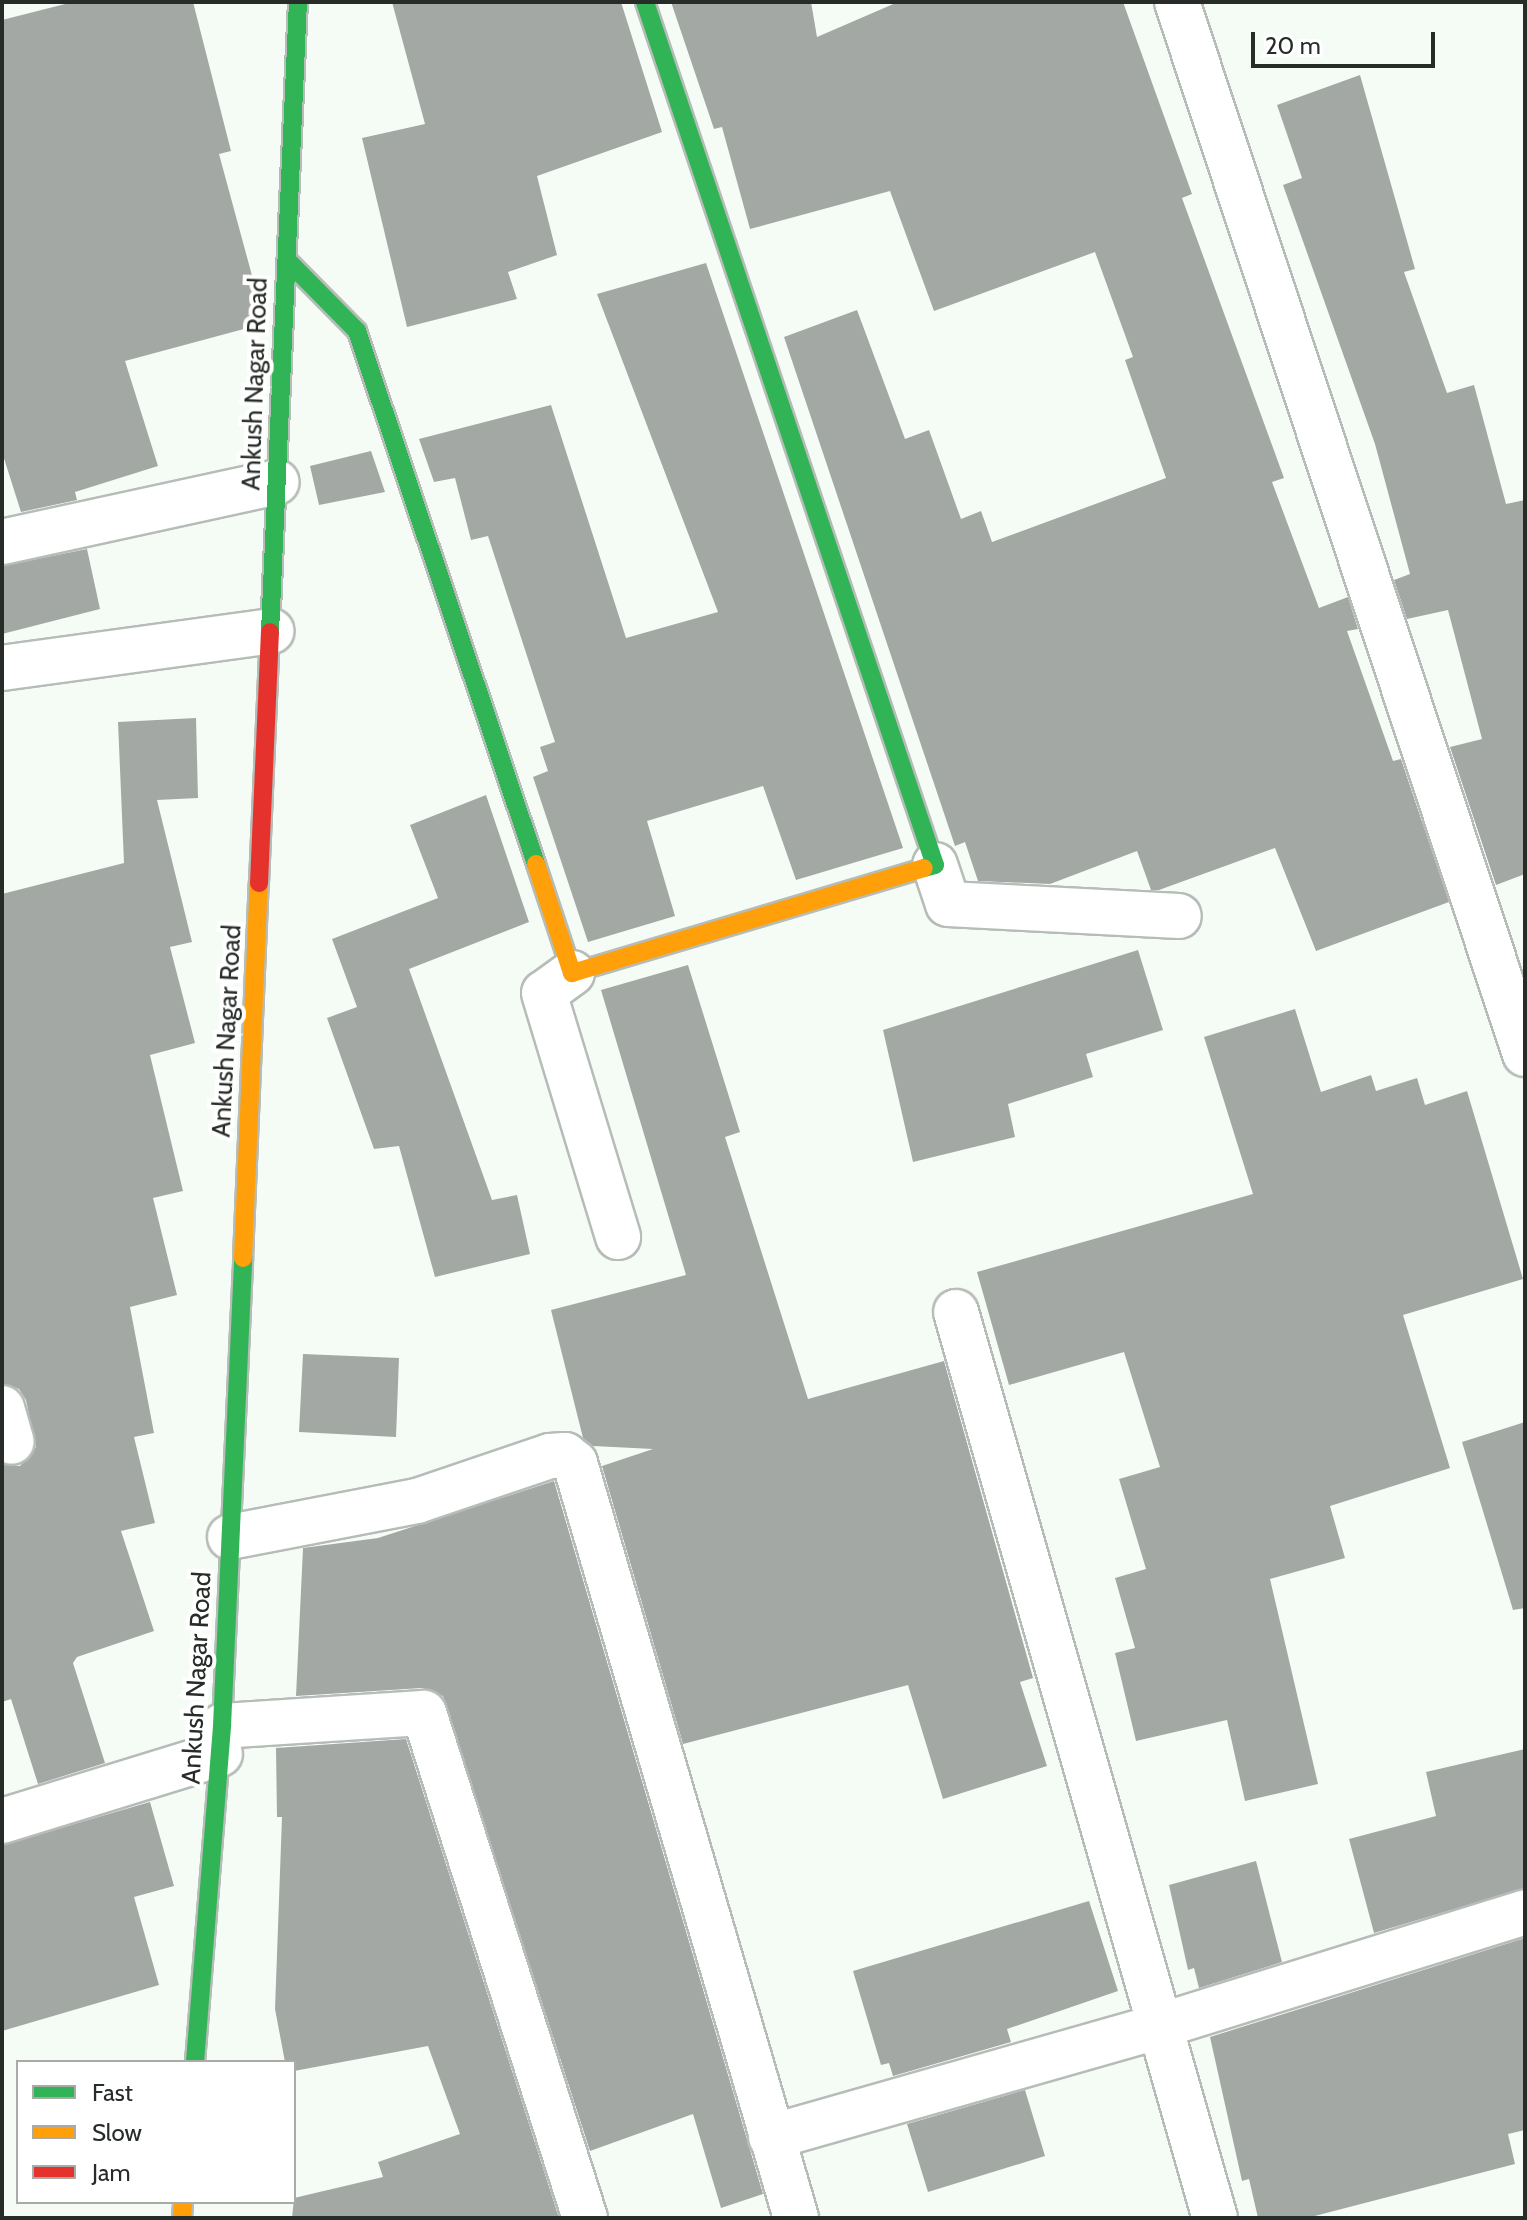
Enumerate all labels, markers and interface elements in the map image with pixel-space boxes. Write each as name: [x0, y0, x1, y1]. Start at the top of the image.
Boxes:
scale bar: [1255, 16, 1439, 66]
text: 20 m: [1265, 31, 1321, 60]
street label: Ankush Nagar Road: [236, 277, 274, 491]
street label: Ankush Nagar Road: [206, 924, 248, 1138]
street label: Ankush Nagar Road: [176, 1571, 218, 1785]
legend: [16, 2060, 296, 2204]
text: Fast: [92, 2078, 133, 2107]
text: Slow: [92, 2118, 142, 2147]
text: Jam: [92, 2158, 130, 2187]

